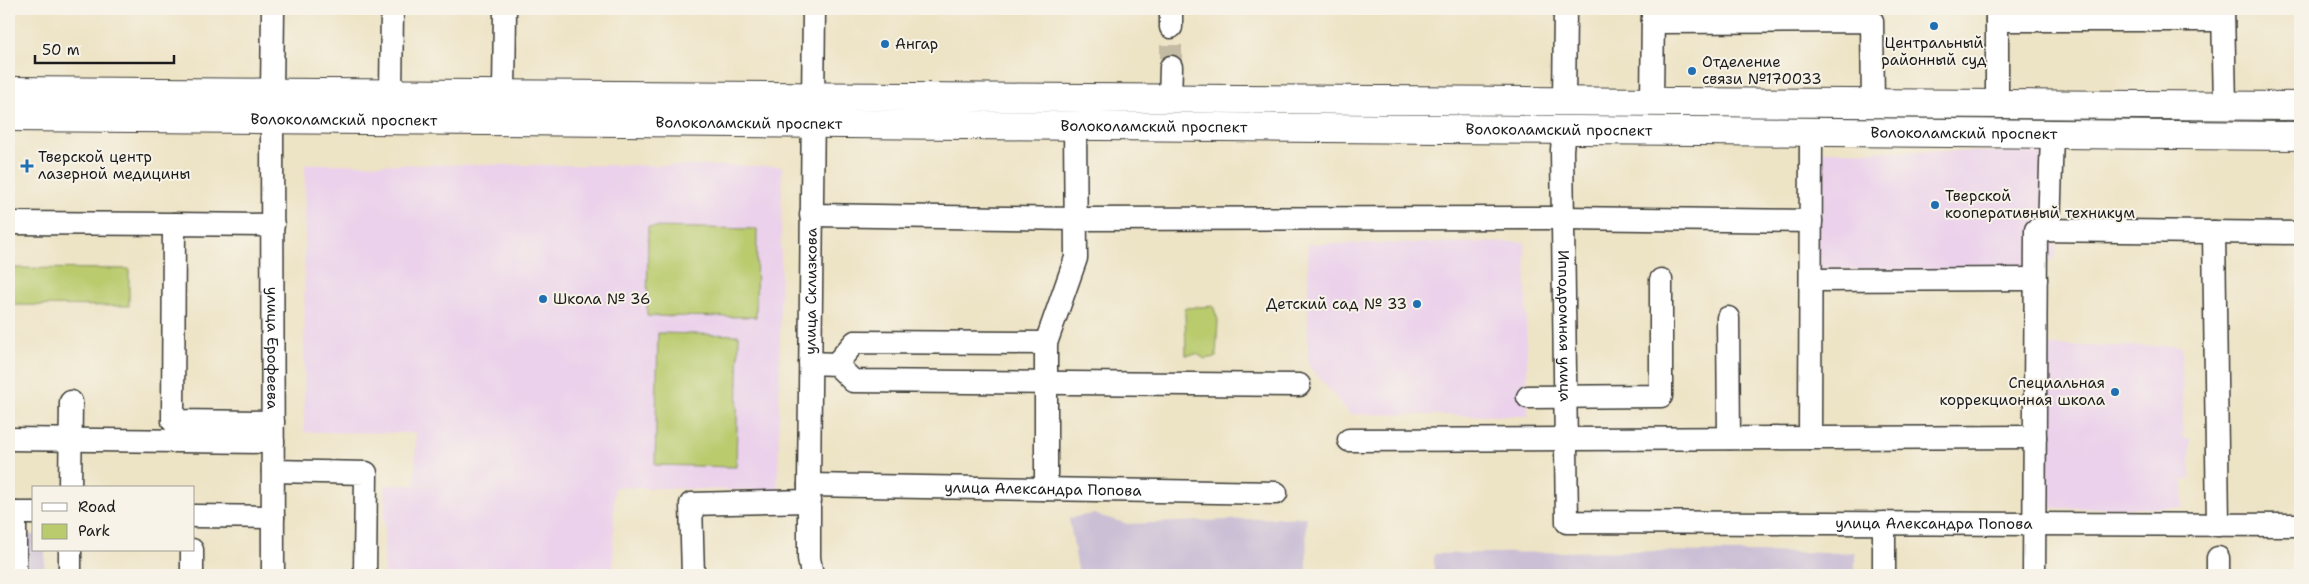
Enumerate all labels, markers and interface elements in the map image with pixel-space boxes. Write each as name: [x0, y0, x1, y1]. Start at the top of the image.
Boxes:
marker: Центральный районный суд: [1928, 20, 1940, 32]
scale bar: [35, 32, 174, 64]
place label: Центральный районный суд: [1881, 33, 1987, 70]
place label: Ангар: [895, 34, 938, 54]
marker: Ангар: [879, 38, 891, 50]
text: 50 m: [42, 40, 80, 60]
place label: Отделение связи №170033: [1702, 52, 1822, 89]
marker: Отделение связи №170033: [1686, 65, 1698, 77]
street label: Волоколамский проспект: [251, 109, 438, 131]
street label: Волоколамский проспект: [655, 112, 843, 134]
street label: Волоколамский проспект: [1060, 116, 1248, 137]
street label: Волоколамский проспект: [1465, 119, 1653, 141]
street label: Волоколамский проспект: [1870, 122, 2058, 144]
place label: Тверской центр лазерной медицины: [38, 147, 190, 184]
marker: Тверской центр лазерной медицины: [20, 159, 34, 173]
place label: Тверской кооперативный техникум: [1945, 186, 2135, 223]
marker: Тверской кооперативный техникум: [1929, 199, 1941, 211]
street label: улица Склизкова: [800, 227, 822, 355]
street label: Ипподромная улица: [1553, 250, 1575, 403]
street label: улица Ерофеева: [262, 287, 283, 410]
place label: Школа № 36: [553, 289, 651, 309]
marker: Школа № 36: [537, 293, 549, 305]
place label: Детский сад № 33: [1266, 294, 1407, 314]
marker: Детский сад № 33: [1411, 298, 1423, 310]
place label: Специальная коррекционная школа: [1939, 373, 2106, 410]
marker: Специальная коррекционная школа: [2109, 386, 2121, 398]
street label: улица Александра Попова: [944, 477, 1142, 501]
legend: [32, 486, 195, 552]
text: Road: [78, 497, 116, 517]
street label: улица Александра Попова: [1835, 513, 2033, 534]
text: Park: [78, 521, 110, 541]

